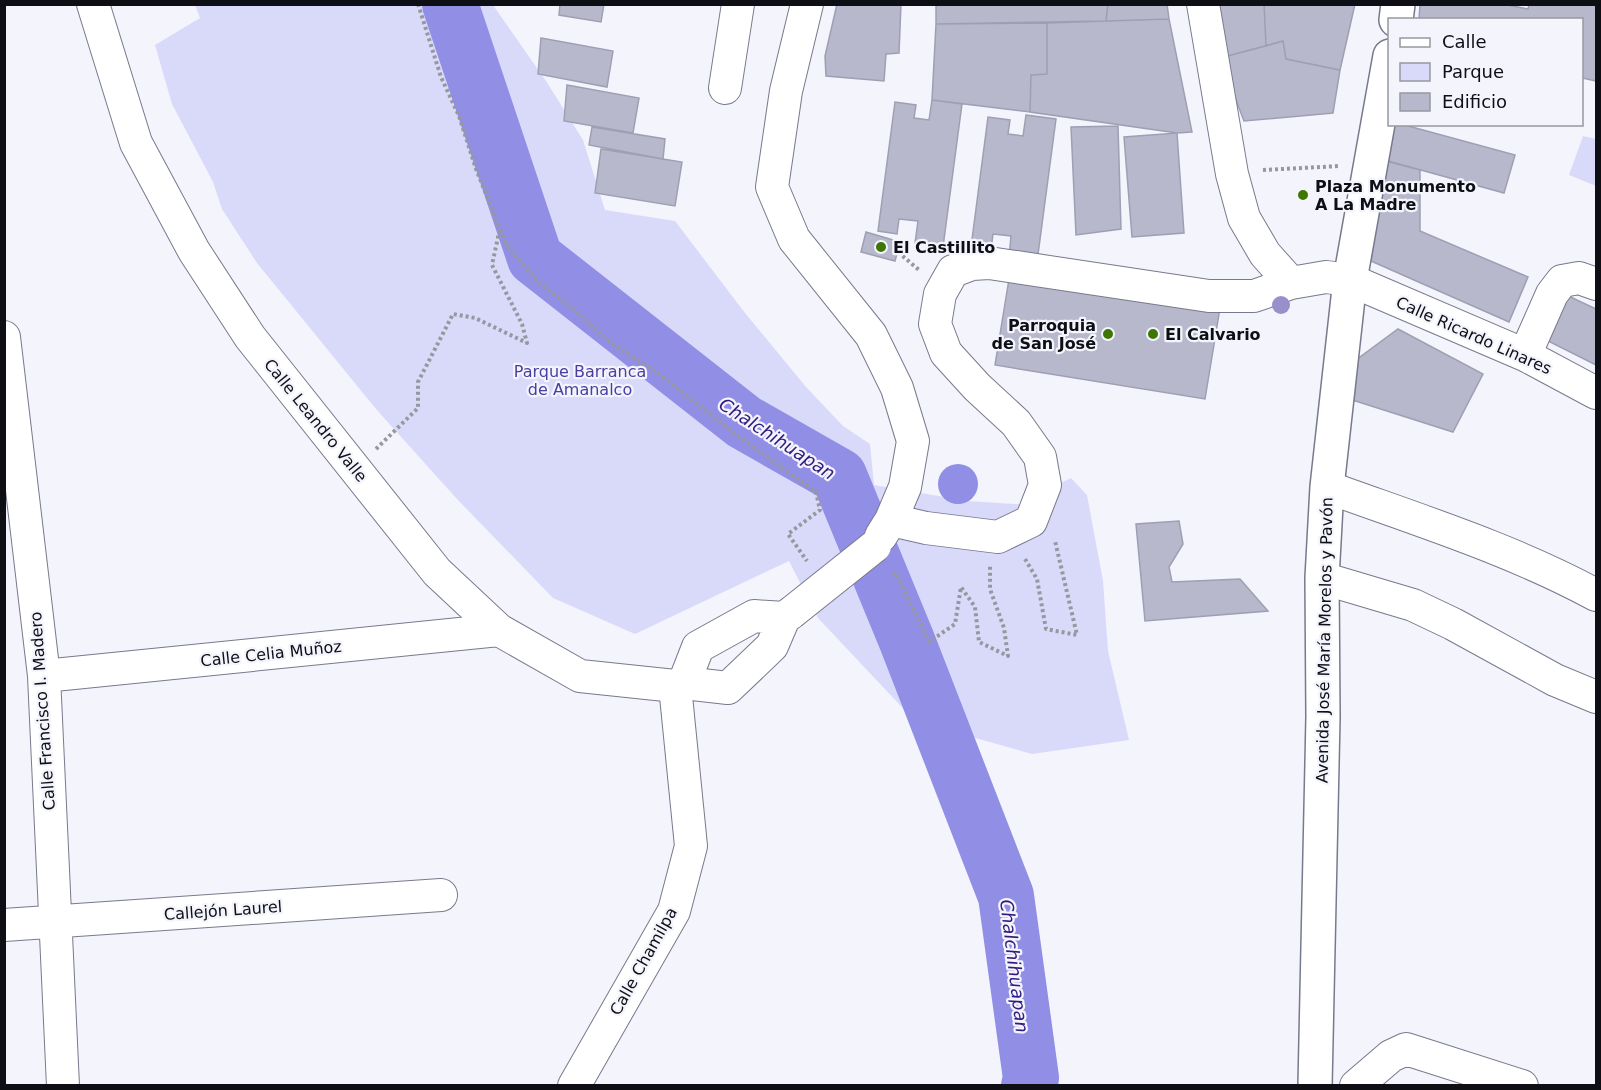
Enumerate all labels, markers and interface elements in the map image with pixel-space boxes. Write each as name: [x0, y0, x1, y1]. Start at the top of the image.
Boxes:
legend: [1388, 18, 1583, 126]
text: Calle: [1442, 31, 1487, 52]
text: Parque: [1442, 61, 1504, 82]
text: Edificio: [1442, 91, 1507, 112]
place label: Plaza Monumento A La Madre: [1315, 177, 1476, 214]
marker: Plaza Monumento A La Madre: [1296, 188, 1310, 202]
place label: El Castillito: [893, 238, 995, 257]
marker: El Castillito: [874, 240, 888, 254]
street label: Calle Ricardo Linares: [1393, 293, 1554, 378]
place label: Parroquia de San José: [992, 316, 1096, 353]
place label: El Calvario: [1165, 325, 1261, 344]
marker: Parroquia de San José: [1101, 327, 1115, 341]
marker: El Calvario: [1146, 327, 1160, 341]
street label: Calle Leandro Valle: [260, 355, 371, 486]
park label: Parque Barranca de Amanalco: [514, 362, 646, 399]
water label: Chalchihuapan: [715, 393, 839, 484]
street label: Avenida José María Morelos y Pavón: [1313, 497, 1336, 783]
street label: Calle Francisco I. Madero: [26, 611, 59, 811]
street label: Calle Celia Muñoz: [200, 637, 343, 670]
street label: Callejón Laurel: [163, 897, 283, 924]
water label: Chalchihuapan: [996, 898, 1033, 1034]
street label: Calle Chamilpa: [606, 904, 681, 1018]

